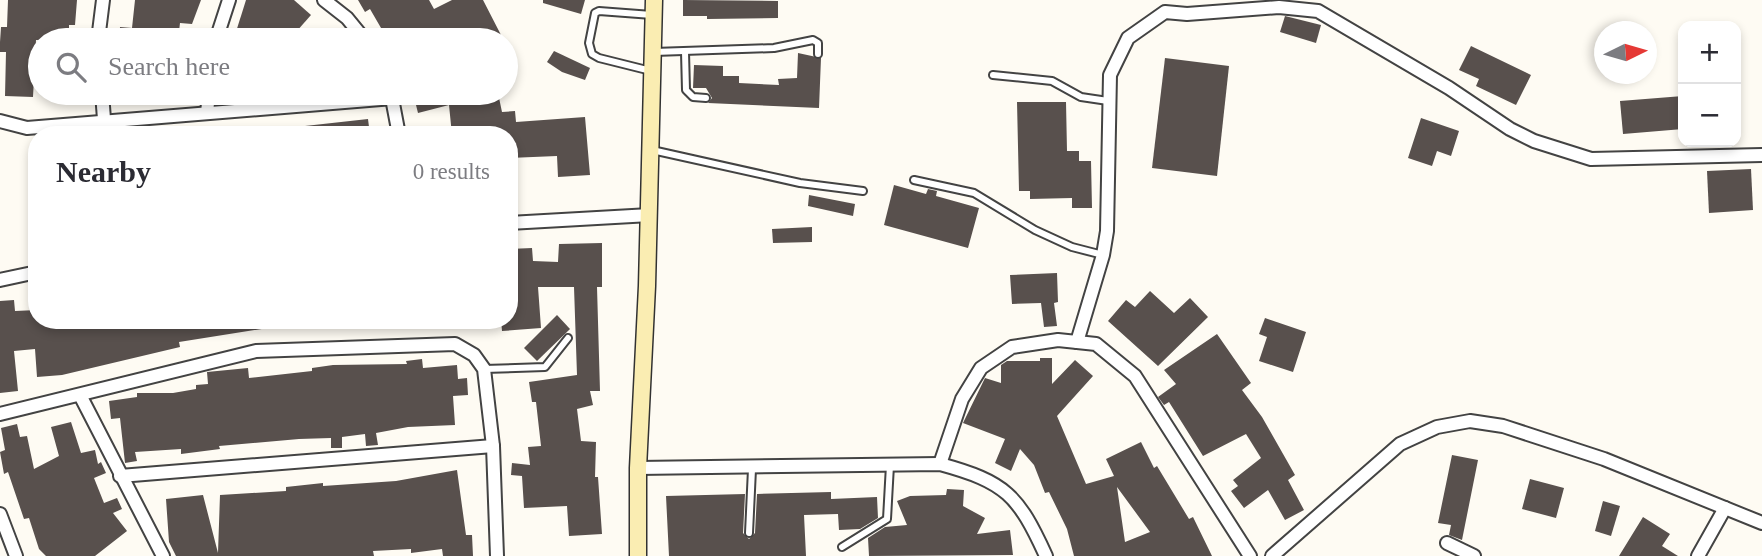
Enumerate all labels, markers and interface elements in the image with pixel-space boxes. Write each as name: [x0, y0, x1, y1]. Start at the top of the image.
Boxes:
north arrow: [1594, 21, 1657, 84]
map controls: [1678, 21, 1741, 147]
button: +: [1678, 21, 1741, 84]
search box: [28, 28, 518, 105]
icon: search: [52, 48, 90, 86]
text: Search here: [108, 52, 230, 81]
button: −: [1678, 84, 1741, 147]
text: Nearby: [56, 155, 151, 188]
text: 0 results: [413, 159, 490, 184]

